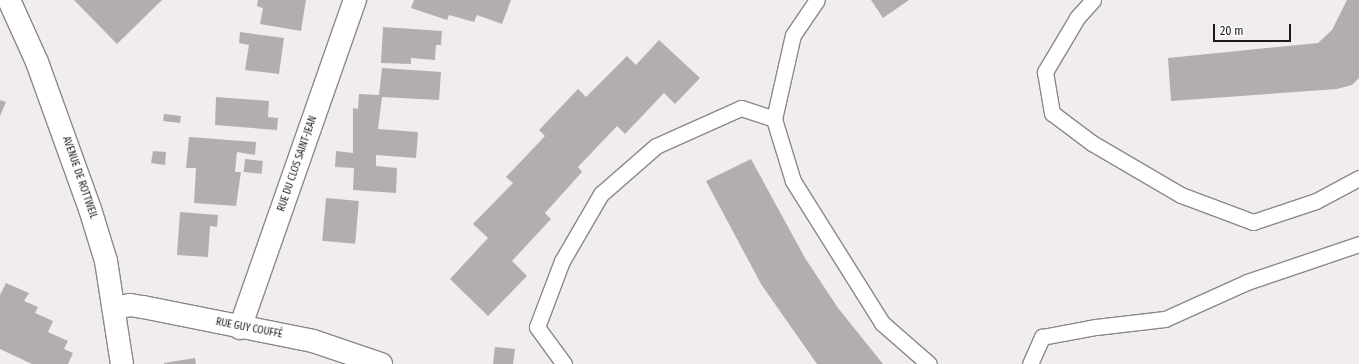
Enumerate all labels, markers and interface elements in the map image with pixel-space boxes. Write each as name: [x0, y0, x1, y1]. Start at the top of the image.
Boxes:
scale bar: [1215, 16, 1293, 42]
text: 20 m: [1220, 24, 1244, 38]
street label: RUE DU CLOS SAINT-JEAN: [276, 115, 320, 213]
street label: AVENUE DE ROTTWEIL: [59, 135, 99, 221]
street label: RUE GUY COUFFÉ: [215, 317, 283, 341]

